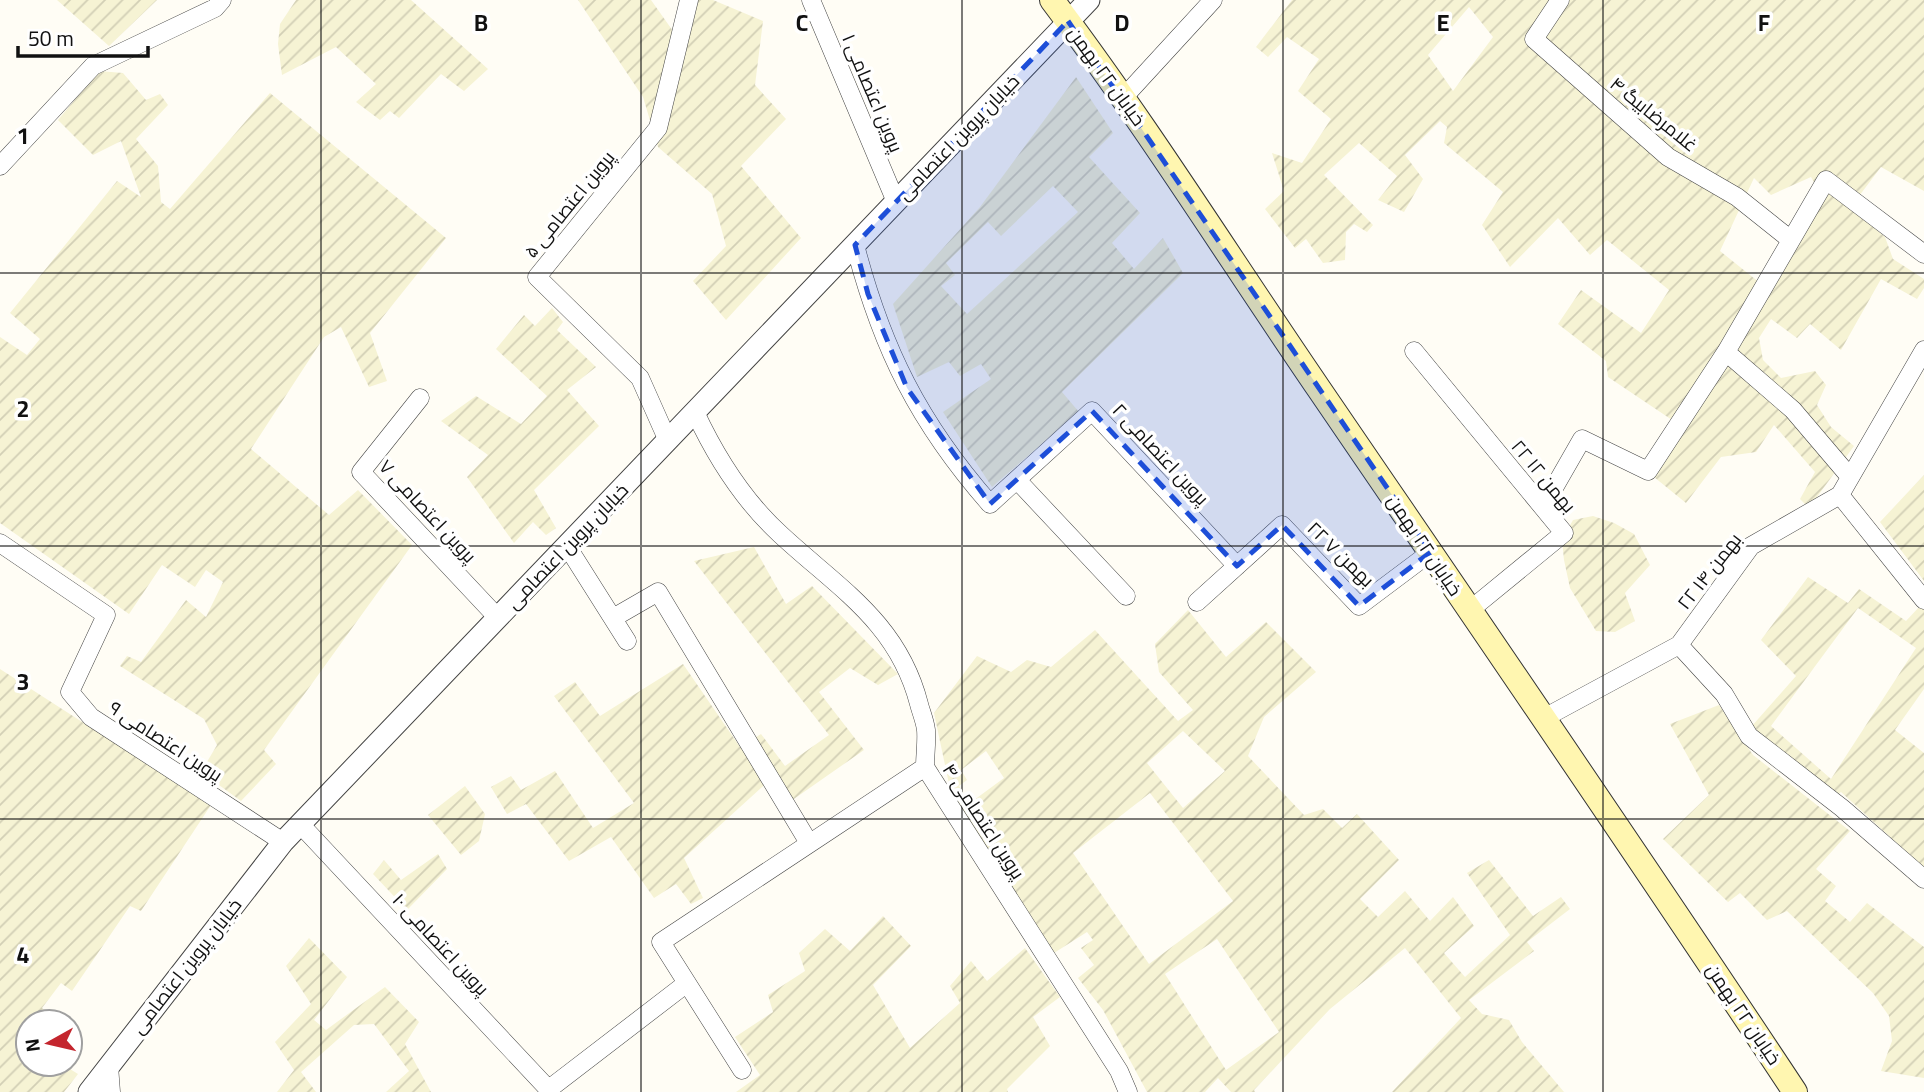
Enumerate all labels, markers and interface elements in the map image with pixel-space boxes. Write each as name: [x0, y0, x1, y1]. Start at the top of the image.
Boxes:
text: B: [474, 1, 488, 44]
text: C: [796, 1, 808, 44]
text: D: [1115, 1, 1129, 44]
text: E: [1437, 1, 1449, 44]
text: F: [1758, 1, 1770, 44]
scale bar: [18, 14, 147, 58]
street label: خیابان ۲۲ بهمن: [1058, 18, 1156, 134]
text: 50 m: [28, 19, 74, 58]
street label: پروین اعتصامی ۱: [832, 28, 914, 158]
street label: خیابان پروین اعتصامی: [888, 65, 1028, 209]
street label: غلامرضابیگ ۴: [1601, 67, 1707, 161]
text: 1: [17, 114, 29, 157]
street label: پروین اعتصامی ۵: [514, 142, 624, 266]
text: 2: [17, 387, 29, 430]
street label: پروین اعتصامی ۲: [1103, 394, 1219, 514]
street label: ۲۲ بهمن ۱۲: [1502, 431, 1586, 521]
street label: پروین اعتصامی ۷: [370, 450, 486, 572]
street label: خیابان پروین اعتصامی: [497, 474, 637, 618]
street label: خیابان ۲۲ بهمن: [1377, 486, 1473, 604]
street label: ۲۲ بهمن ۷: [1298, 512, 1384, 596]
street label: ۲۲ بهمن ۱۴: [1667, 524, 1751, 618]
text: 3: [17, 660, 29, 703]
street label: پروین اعتصامی ۹: [101, 690, 231, 792]
street label: پروین اعتصامی ۴: [933, 755, 1035, 887]
street label: پروین اعتصامی ۱۰: [383, 884, 499, 1004]
street label: خیابان پروین اعتصامی: [121, 890, 251, 1042]
text: 4: [17, 933, 30, 976]
street label: خیابان ۲۲ بهمن: [1696, 955, 1792, 1073]
north arrow: [14, 1008, 84, 1078]
text: N: [13, 1036, 51, 1054]

